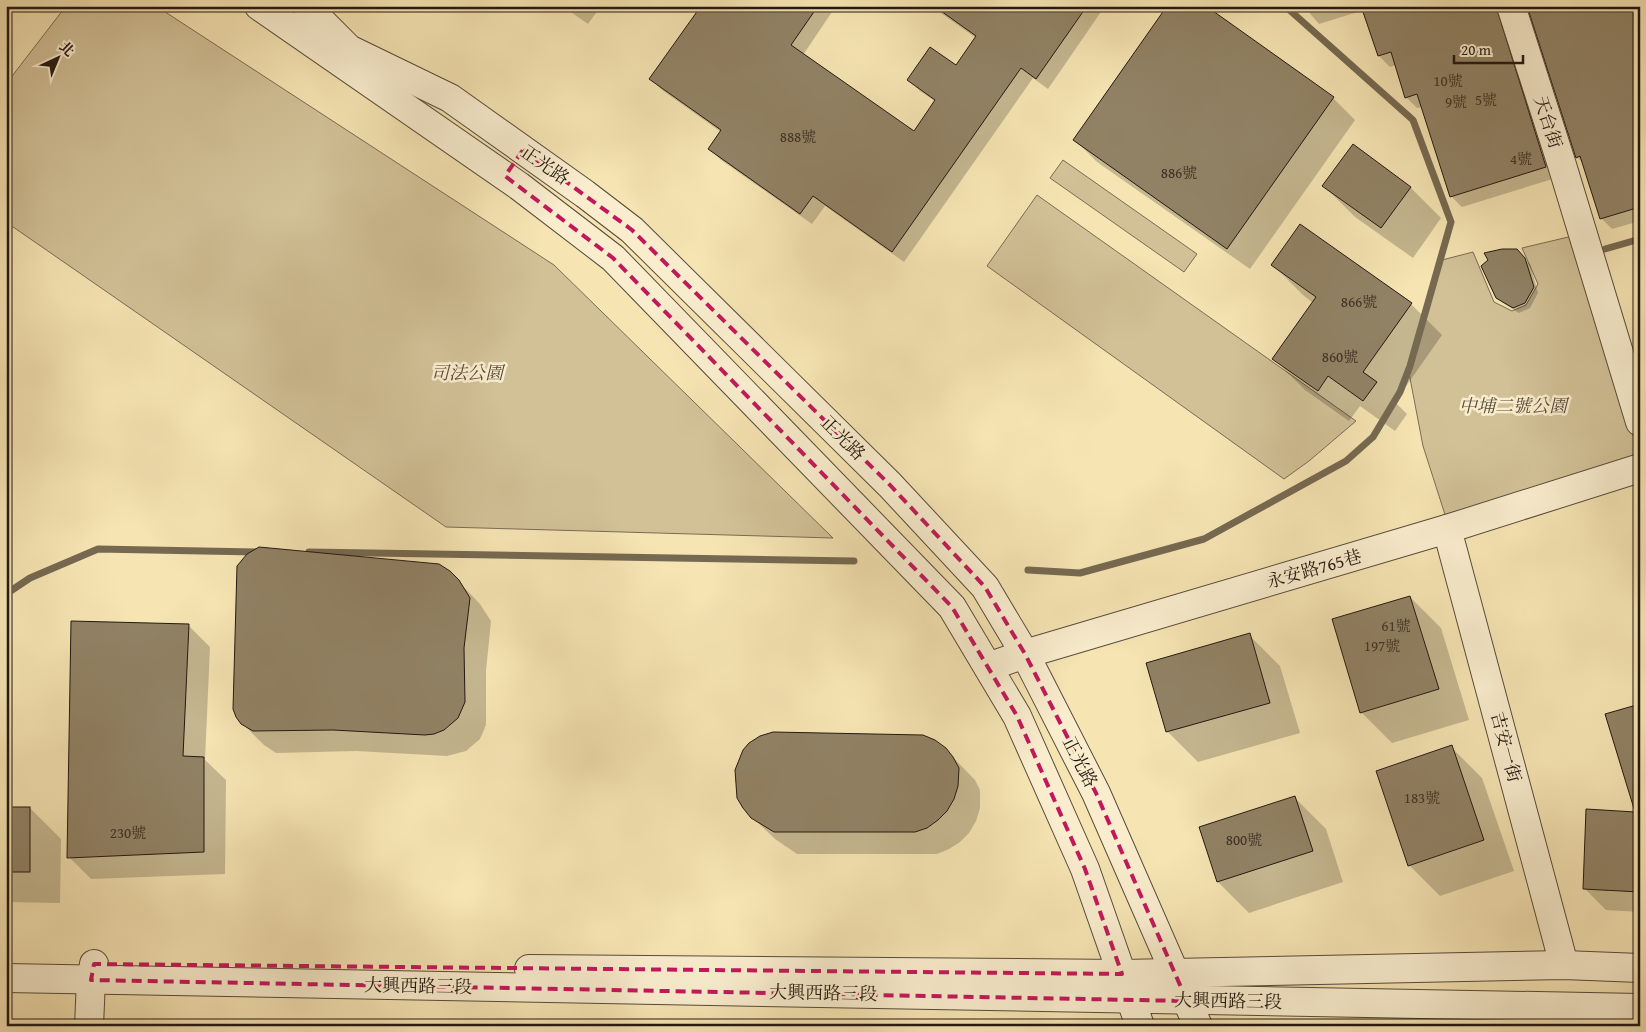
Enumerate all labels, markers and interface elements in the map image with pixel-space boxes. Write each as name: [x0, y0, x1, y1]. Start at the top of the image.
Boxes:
north arrow: [32, 32, 82, 82]
scale bar: [1454, 32, 1522, 64]
text: 北: [55, 37, 79, 61]
text: 20 m: [1461, 39, 1492, 60]
house number: 10號: [1433, 70, 1463, 91]
house number: 5號: [1475, 89, 1497, 110]
house number: 9號: [1445, 91, 1467, 112]
street label: 天台街: [1527, 92, 1570, 152]
house number: 888號: [780, 126, 816, 147]
street label: 正光路: [515, 138, 575, 191]
house number: 4號: [1510, 148, 1532, 169]
house number: 886號: [1161, 162, 1197, 183]
house number: 866號: [1341, 291, 1377, 312]
house number: 860號: [1322, 346, 1358, 367]
park label: 司法公園: [431, 359, 506, 386]
park label: 中埔二號公園: [1459, 392, 1570, 419]
street label: 正光路: [815, 409, 872, 466]
street label: 永安路765巷: [1263, 542, 1365, 595]
house number: 61號: [1381, 615, 1411, 636]
house number: 197號: [1364, 635, 1400, 656]
street label: 吉安一街: [1484, 709, 1529, 785]
street label: 正光路: [1056, 732, 1105, 792]
house number: 183號: [1404, 787, 1440, 808]
house number: 230號: [110, 822, 146, 843]
house number: 800號: [1226, 829, 1262, 850]
street label: 大興西路三段: [364, 971, 472, 1000]
street label: 大興西路三段: [769, 978, 877, 1007]
street label: 大興西路三段: [1174, 986, 1282, 1015]

